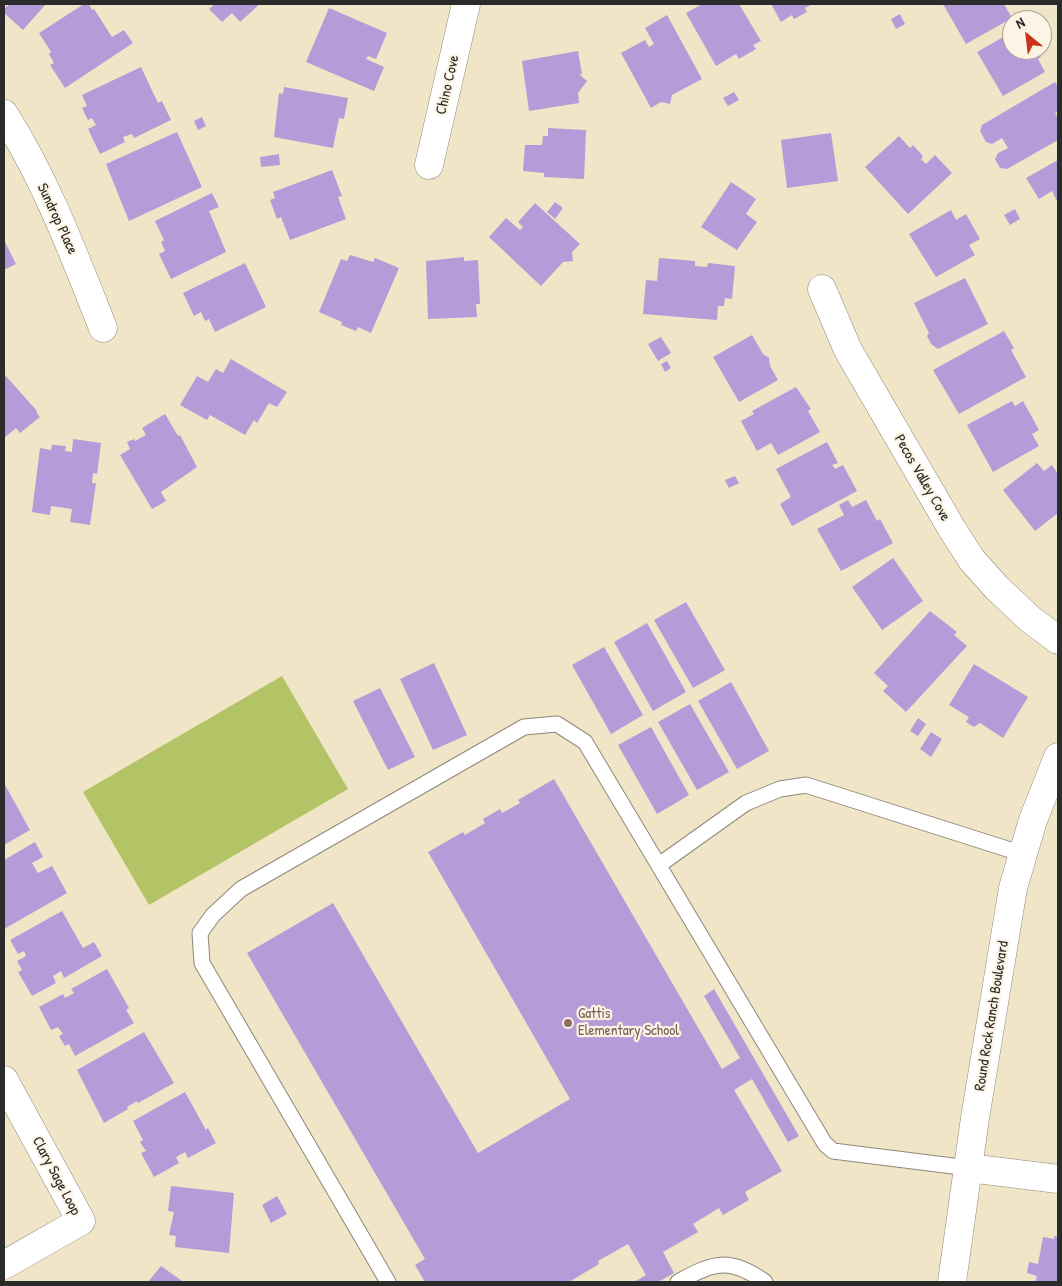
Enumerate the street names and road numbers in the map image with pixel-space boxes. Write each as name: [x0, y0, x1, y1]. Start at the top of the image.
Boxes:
street label: Chino Cove: [432, 54, 464, 116]
street label: Sundrop Place: [33, 181, 81, 257]
street label: Pecos Valley Cove: [890, 431, 954, 525]
street label: Round Rock Ranch Boulevard: [971, 940, 1013, 1092]
street label: Clary Sage Loop: [28, 1134, 84, 1218]

